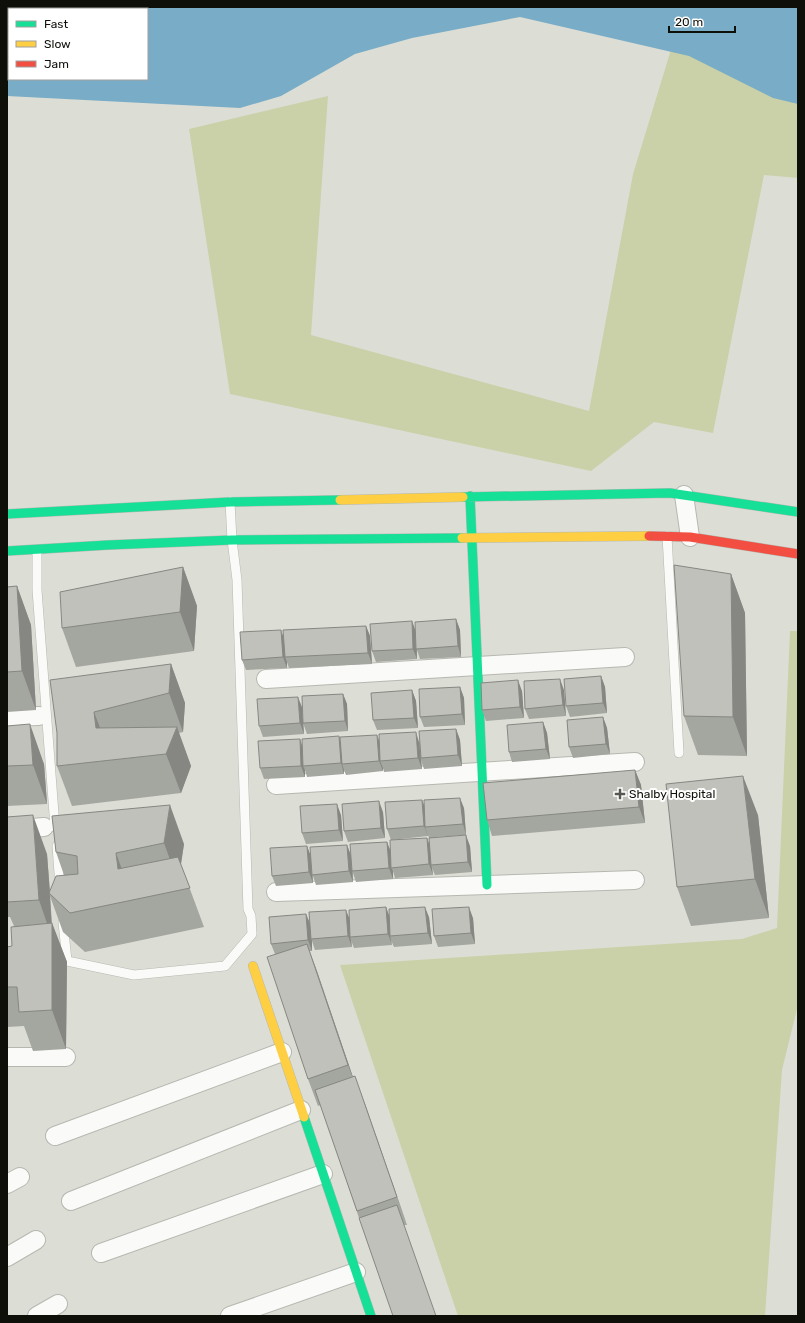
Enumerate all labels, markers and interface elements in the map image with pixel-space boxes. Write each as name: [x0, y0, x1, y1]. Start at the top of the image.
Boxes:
legend: [8, 8, 148, 80]
scale bar: [669, 8, 735, 34]
text: 20 m: [675, 15, 703, 29]
text: Fast: [44, 17, 68, 31]
text: Slow: [44, 37, 71, 51]
text: Jam: [44, 57, 69, 71]
place label: Shalby Hospital: [629, 787, 715, 801]
marker: Shalby Hospital: [614, 788, 626, 800]

